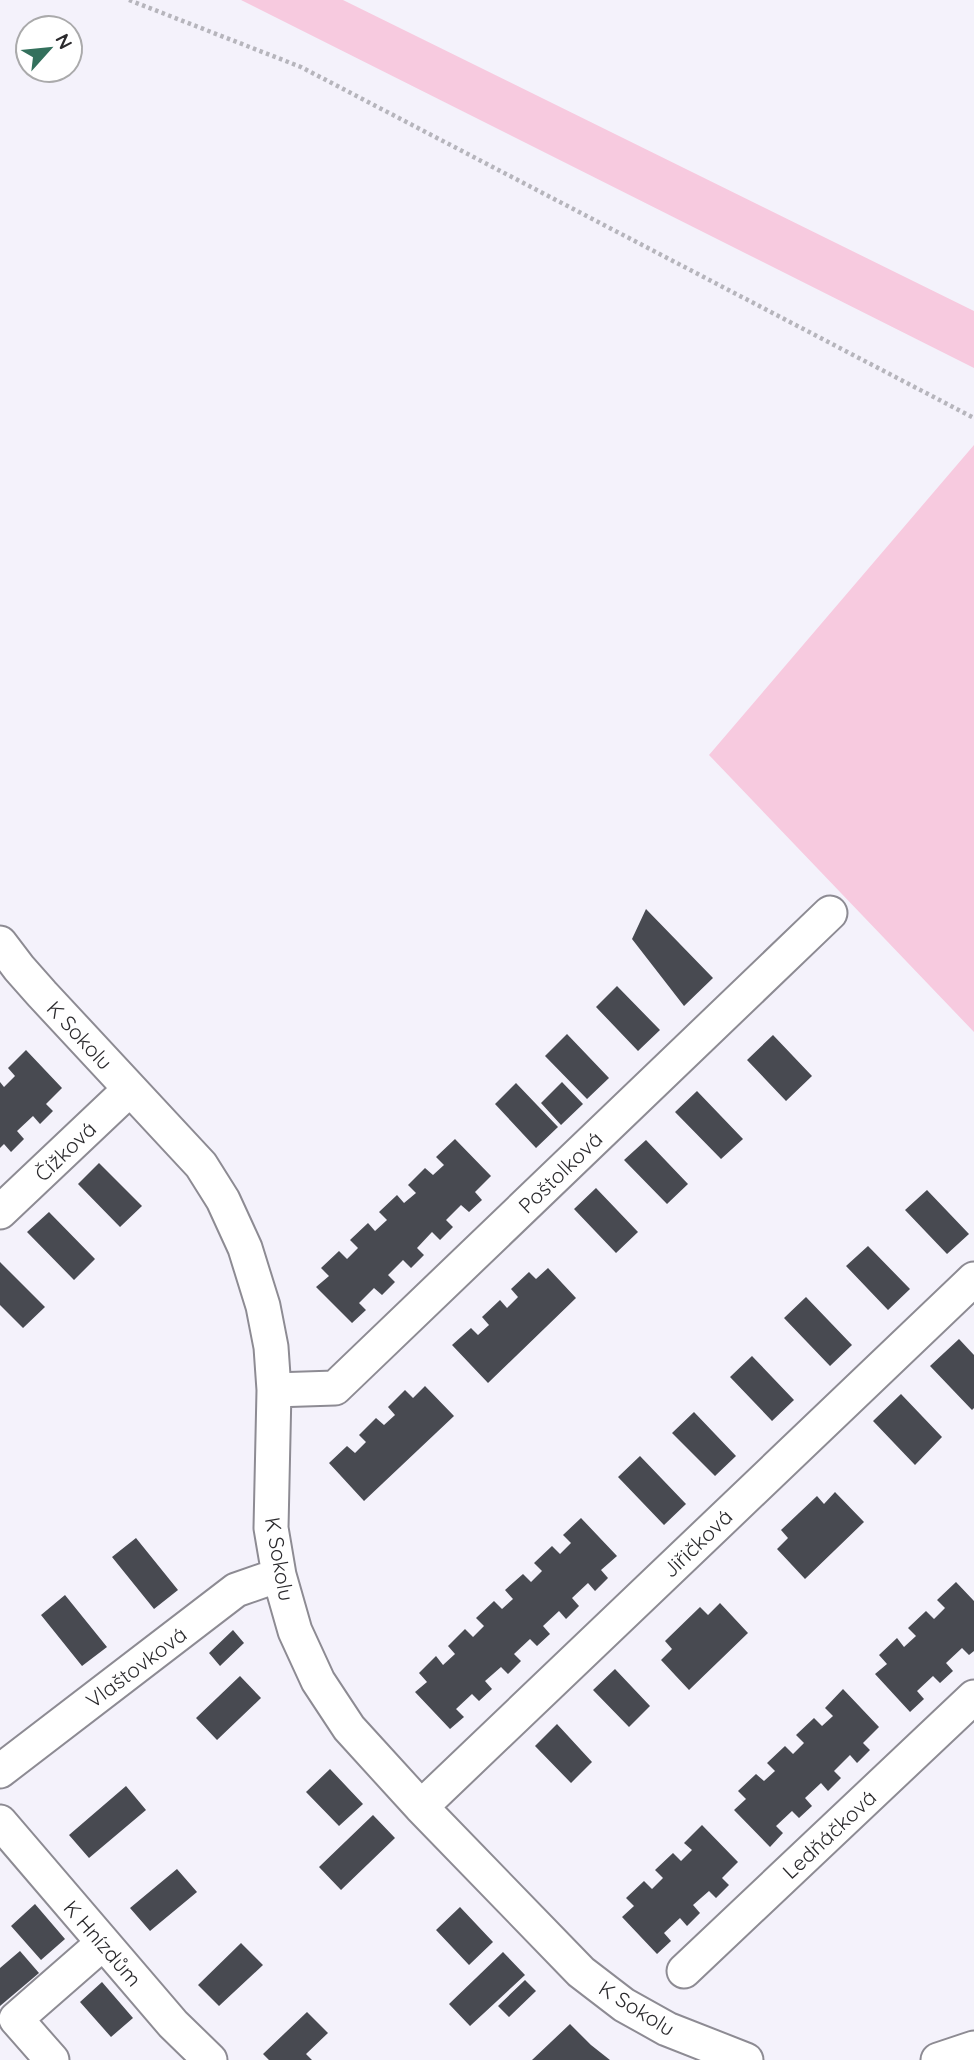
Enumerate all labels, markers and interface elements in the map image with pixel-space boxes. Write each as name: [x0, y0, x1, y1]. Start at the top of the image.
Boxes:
north arrow: [14, 14, 84, 84]
text: N: [50, 30, 78, 53]
street label: K Sokolu: [42, 995, 118, 1075]
street label: Čížková: [29, 1115, 101, 1187]
street label: Poštolková: [513, 1126, 607, 1218]
street label: Jiřičková: [657, 1503, 737, 1583]
street label: K Sokolu: [260, 1515, 300, 1603]
street label: Vlaštovková: [81, 1621, 191, 1713]
street label: Ledňáčková: [777, 1784, 881, 1884]
street label: K Hnízdům: [59, 1895, 147, 1991]
street label: K Sokolu: [594, 1975, 680, 2041]

